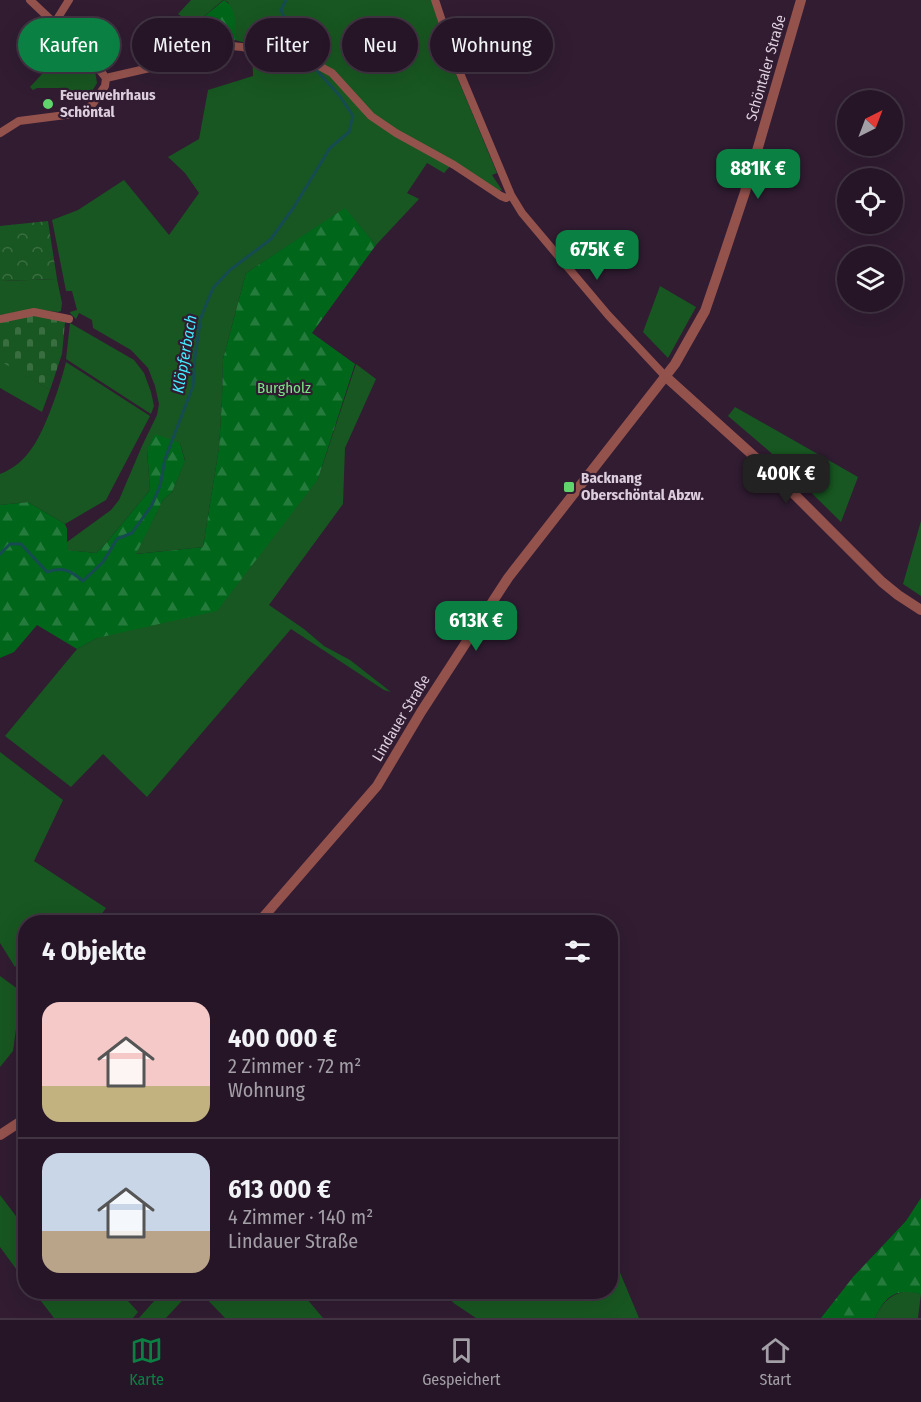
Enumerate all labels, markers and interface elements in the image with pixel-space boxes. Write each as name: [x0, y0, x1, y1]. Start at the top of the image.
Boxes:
street label: Schöntaler Straße: [742, 13, 790, 123]
chip: Kaufen: [18, 18, 120, 72]
chip: Mieten: [132, 18, 233, 72]
chip: Filter: [245, 18, 330, 72]
chip: Neu: [342, 18, 418, 72]
chip: Wohnung: [430, 18, 553, 72]
place label: Feuerwehrhaus Schöntal: [60, 86, 156, 121]
north arrow: [837, 90, 903, 156]
map controls: [837, 90, 903, 312]
marker: Feuerwehrhaus Schöntal: [41, 97, 55, 111]
pin: 881K €: [709, 149, 807, 200]
text: 881K €: [730, 156, 786, 180]
button: locate: [837, 168, 903, 234]
pin: 675K €: [548, 230, 646, 281]
text: 675K €: [570, 237, 624, 261]
button: layers: [837, 246, 903, 312]
water label: Klöpferbach: [168, 314, 201, 395]
park label: Burgholz: [257, 379, 311, 397]
pin: 400K €: [737, 454, 835, 505]
text: 400K €: [757, 461, 815, 485]
place label: Backnang Oberschöntal Abzw.: [581, 469, 704, 504]
marker: Backnang Oberschöntal Abzw.: [562, 480, 576, 494]
pin: 613K €: [427, 601, 525, 652]
text: 613K €: [449, 608, 503, 632]
street label: Lindauer Straße: [368, 672, 434, 764]
icon: filters: [561, 935, 594, 968]
text: 4 Objekte: [42, 936, 146, 967]
text: 400 000 €: [228, 1023, 337, 1054]
icon: home: [90, 1026, 162, 1098]
text: 2 Zimmer · 72 m²: [228, 1054, 361, 1078]
text: Wohnung: [228, 1078, 305, 1102]
text: 613 000 €: [228, 1174, 331, 1205]
icon: home: [90, 1177, 162, 1249]
text: 4 Zimmer · 140 m²: [228, 1205, 373, 1229]
text: Lindauer Straße: [228, 1229, 358, 1253]
tab: Karte: [129, 1334, 164, 1389]
tab: Gespeichert: [422, 1334, 501, 1389]
tab: Start: [759, 1334, 792, 1389]

